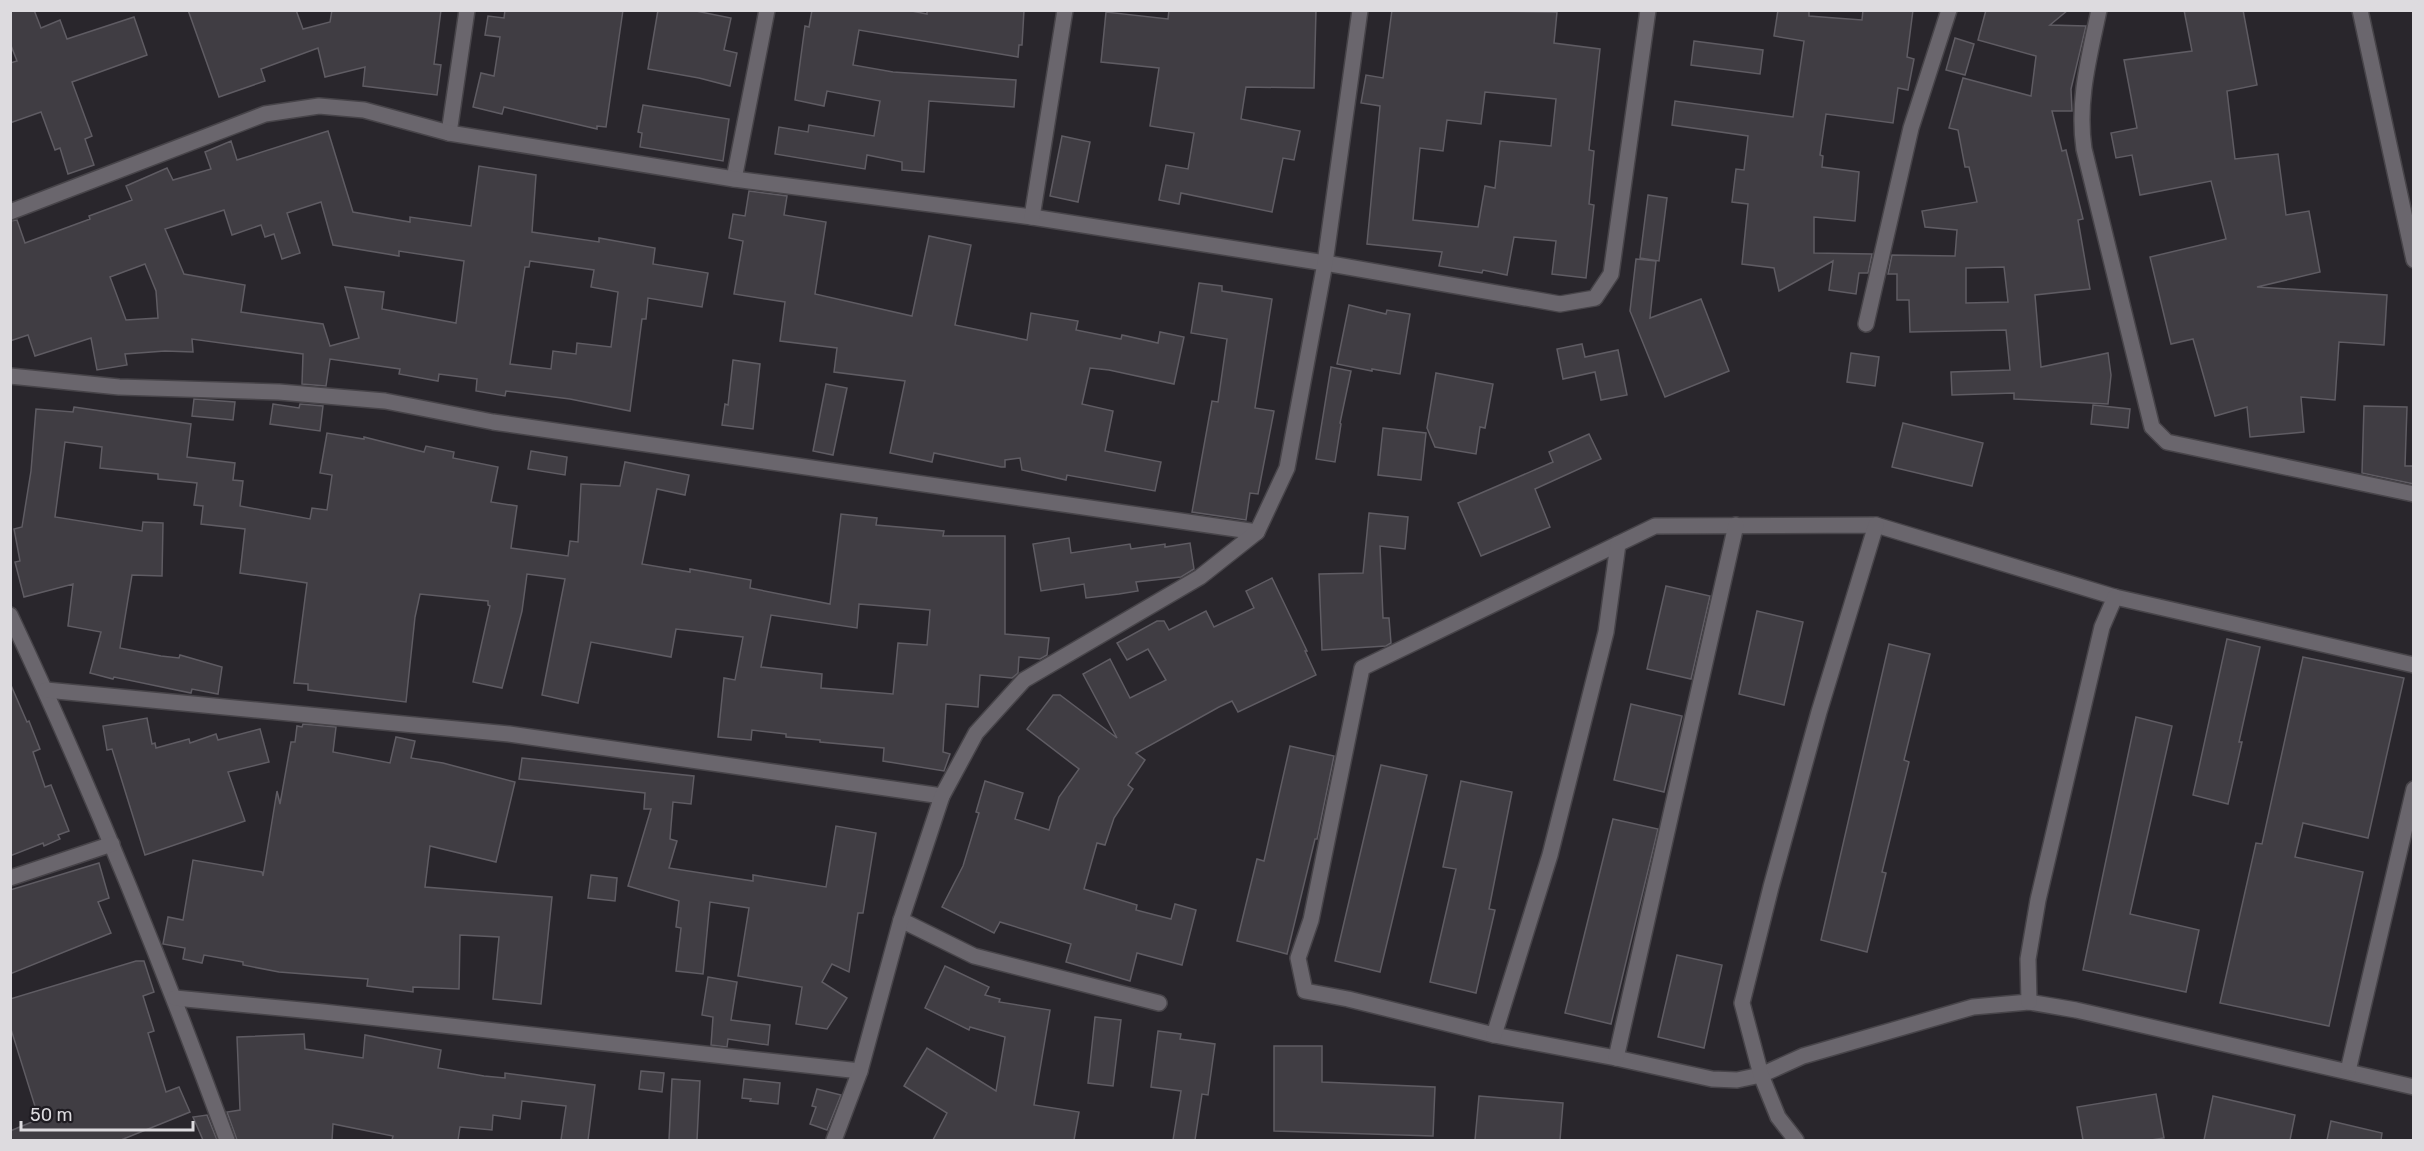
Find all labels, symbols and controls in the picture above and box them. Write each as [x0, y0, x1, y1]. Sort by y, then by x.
scale bar [21, 1094, 194, 1132]
text: 50 m [30, 1104, 73, 1126]

